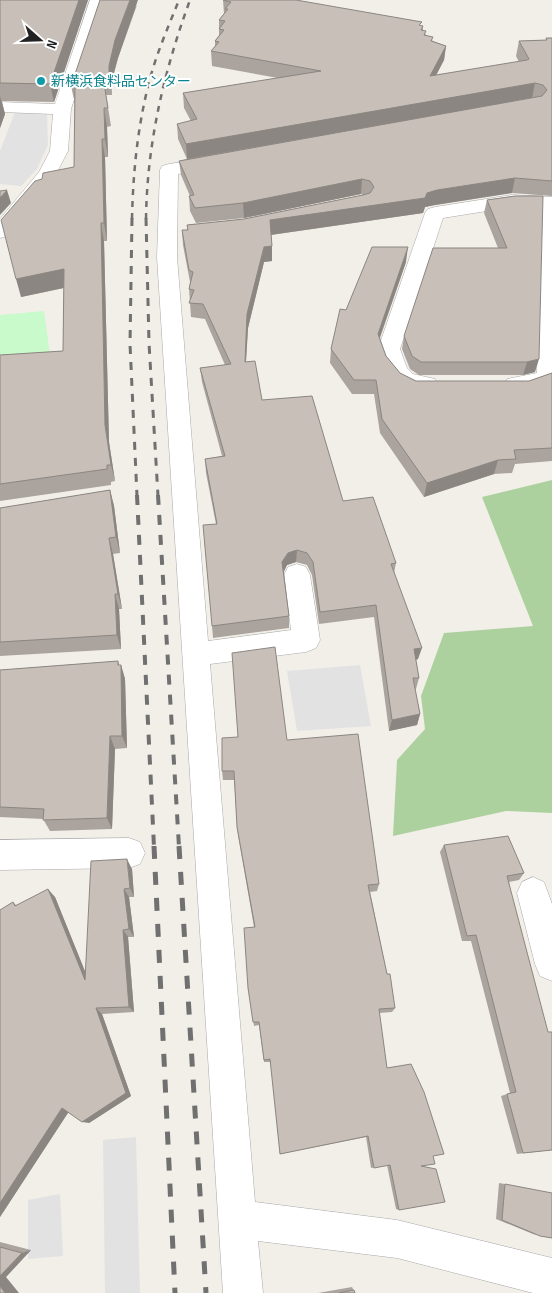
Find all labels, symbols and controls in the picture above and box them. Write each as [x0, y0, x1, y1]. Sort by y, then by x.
north arrow [15, 15, 65, 65]
text: N [42, 38, 61, 51]
place label: 新横浜食料品センター [51, 73, 191, 90]
marker: 新横浜食料品センター [35, 75, 47, 87]

